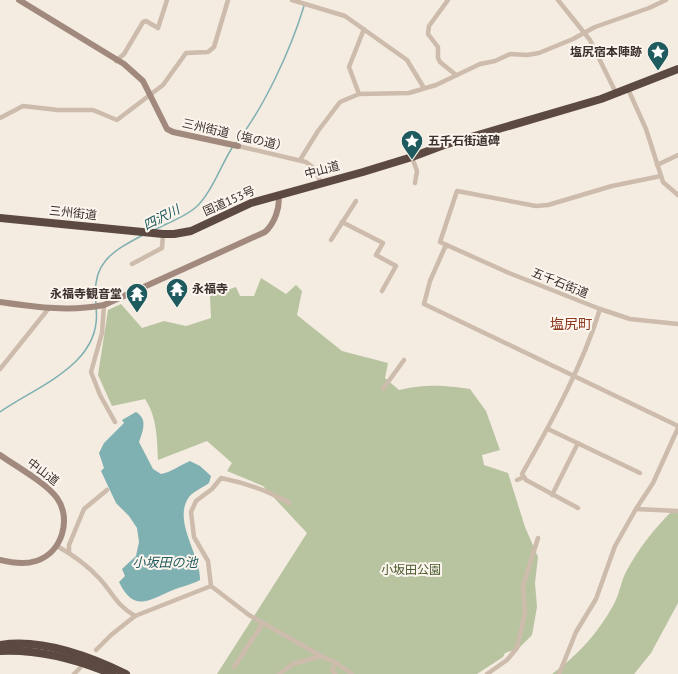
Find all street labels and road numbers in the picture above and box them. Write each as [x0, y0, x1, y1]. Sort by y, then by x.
street label: 三州街道（塩の道） [181, 115, 289, 154]
street label: 中山道 [303, 158, 341, 181]
street label: 国道153号 [200, 182, 257, 219]
street label: 三州街道 [48, 203, 98, 222]
street label: 五千石街道 [530, 264, 591, 301]
street label: 中山道 [24, 455, 62, 488]

